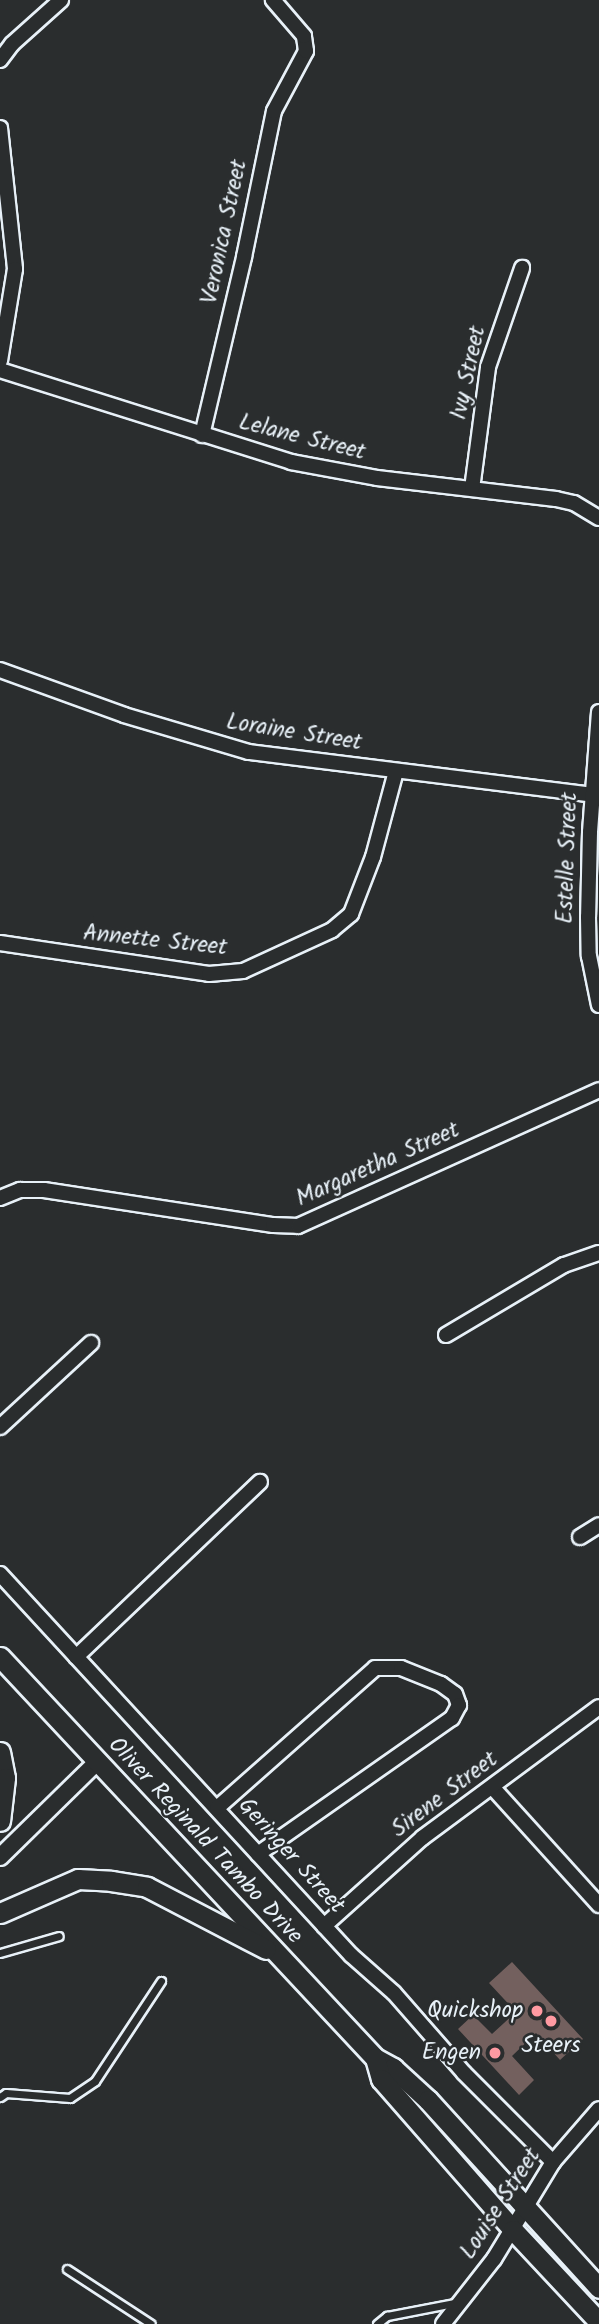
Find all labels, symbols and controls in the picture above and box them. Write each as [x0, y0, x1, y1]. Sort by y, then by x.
street label: Veronica Street [196, 157, 254, 307]
street label: Ivy Street [446, 324, 492, 422]
street label: Lelane Street [236, 409, 368, 467]
street label: Loraine Street [224, 709, 364, 757]
street label: Estelle Street [552, 792, 584, 924]
street label: Annette Street [82, 920, 228, 962]
street label: Margaretha Street [292, 1117, 464, 1213]
street label: Oliver Reginald Tambo Drive [102, 1732, 308, 1950]
street label: Sirene Street [386, 1746, 504, 1844]
street label: Geringer Street [232, 1792, 350, 1920]
place label: Quickshop [427, 1997, 523, 2025]
marker: Quickshop [529, 2003, 545, 2019]
marker: Steers [543, 2013, 559, 2029]
place label: Steers [521, 2032, 581, 2060]
place label: Engen [422, 2039, 481, 2067]
marker: Engen [487, 2045, 503, 2061]
street label: Louise Street [455, 2143, 547, 2265]

